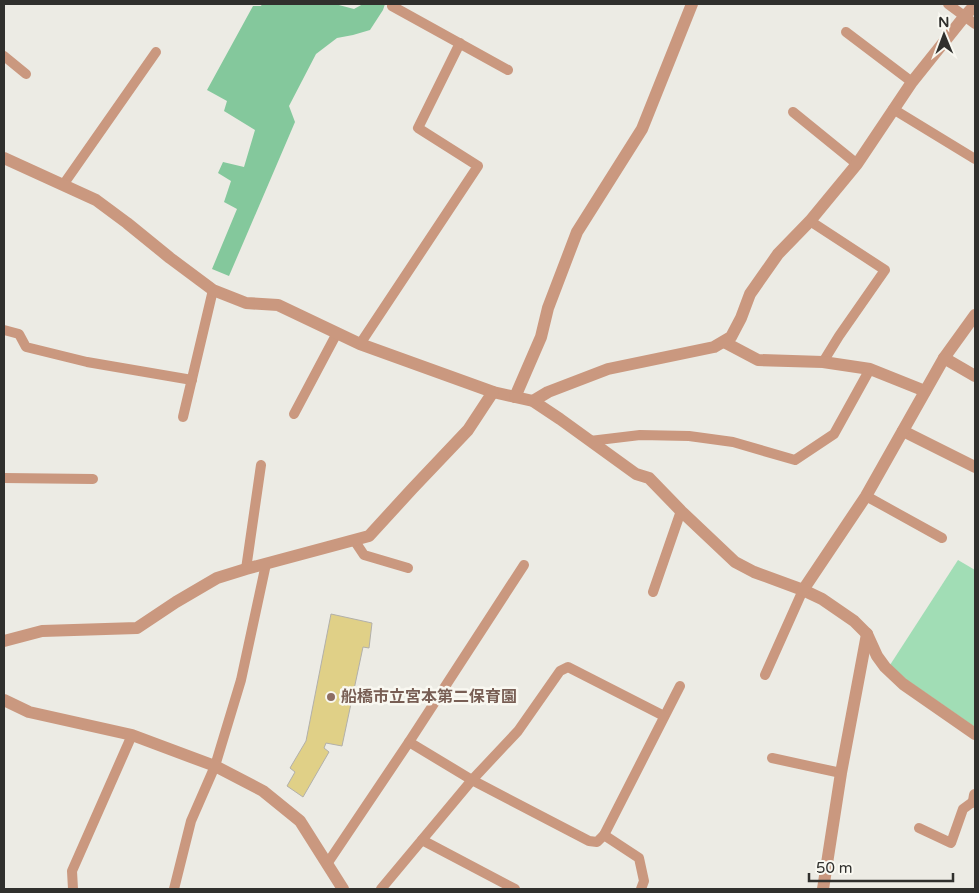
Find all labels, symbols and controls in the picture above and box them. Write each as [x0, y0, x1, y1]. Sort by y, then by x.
north arrow [919, 10, 969, 60]
text: N [938, 14, 950, 31]
place label: 船橋市立宮本第二保育園 [341, 687, 517, 707]
marker: 船橋市立宮本第二保育園 [325, 691, 337, 703]
scale bar [809, 850, 953, 882]
text: 50 m [816, 859, 853, 877]

